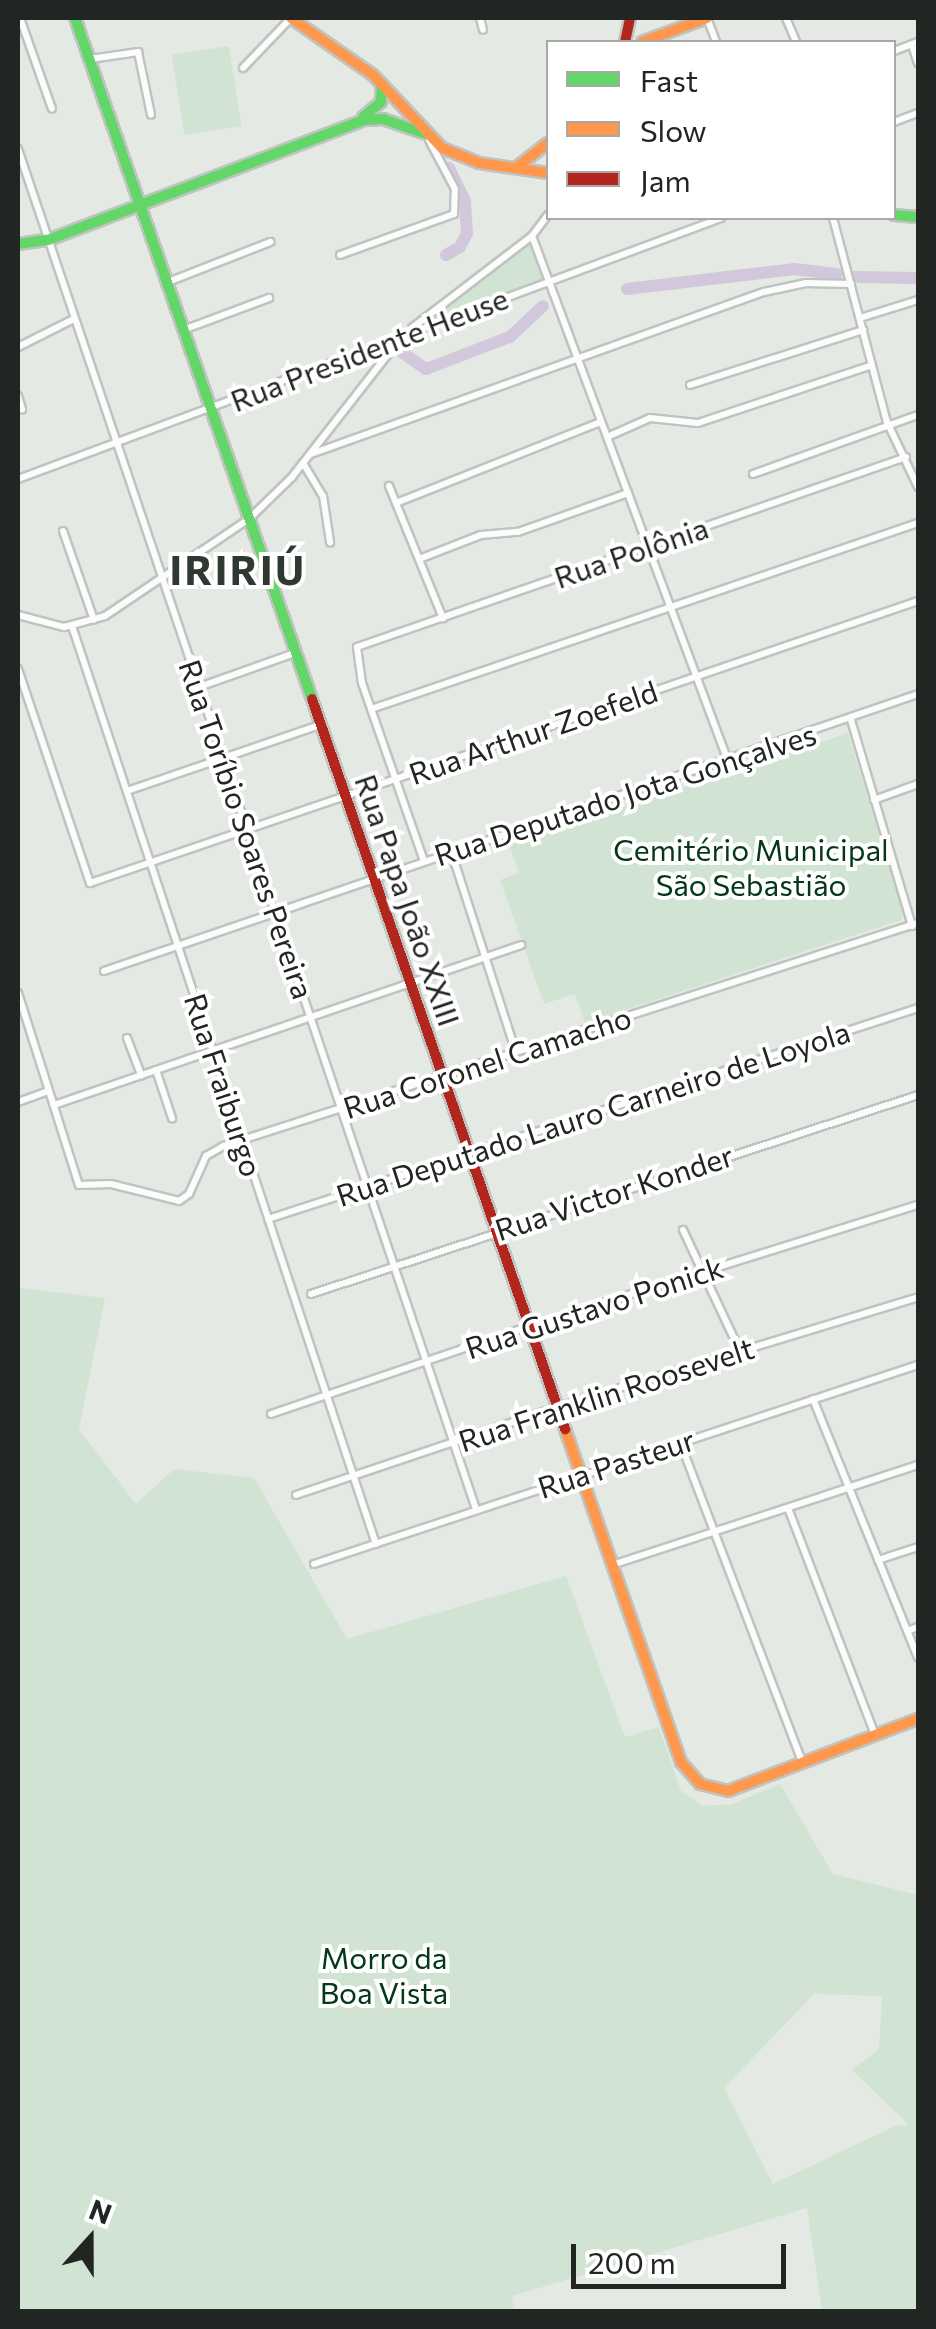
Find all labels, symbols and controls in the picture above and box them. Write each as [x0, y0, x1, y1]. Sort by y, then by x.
legend [546, 40, 896, 220]
text: Fast [640, 61, 698, 98]
text: Slow [640, 111, 707, 148]
text: Jam [640, 161, 691, 198]
street label: Rua Presidente Heuse [225, 279, 513, 419]
street label: Rua Polônia [549, 509, 713, 595]
district label: IRIRIÚ [169, 545, 307, 593]
street label: Rua Toríbio Soares Pereira [172, 655, 322, 1003]
street label: Rua Arthur Zoefeld [404, 673, 662, 791]
street label: Rua Deputado Jota Gonçalves [430, 715, 820, 873]
street label: Rua Papa João XXIII [348, 770, 468, 1030]
park label: Cemitério Municipal São Sebastião [613, 831, 889, 902]
street label: Rua Fraiburgo [177, 989, 271, 1181]
street label: Rua Coronel Camacho [339, 998, 635, 1126]
street label: Rua Deputado Lauro Carneiro de Loyola [332, 1013, 854, 1213]
street label: Rua Victor Konder [490, 1137, 738, 1247]
street label: Rua Gustavo Ponick [461, 1248, 727, 1366]
street label: Rua Franklin Roosevelt [454, 1329, 758, 1459]
street label: Rua Pasteur [533, 1421, 699, 1505]
park label: Morro da Boa Vista [320, 1939, 448, 2010]
north arrow [40, 2189, 140, 2289]
text: N [85, 2191, 117, 2231]
scale bar [576, 2224, 791, 2286]
text: 200 m [588, 2243, 676, 2280]

